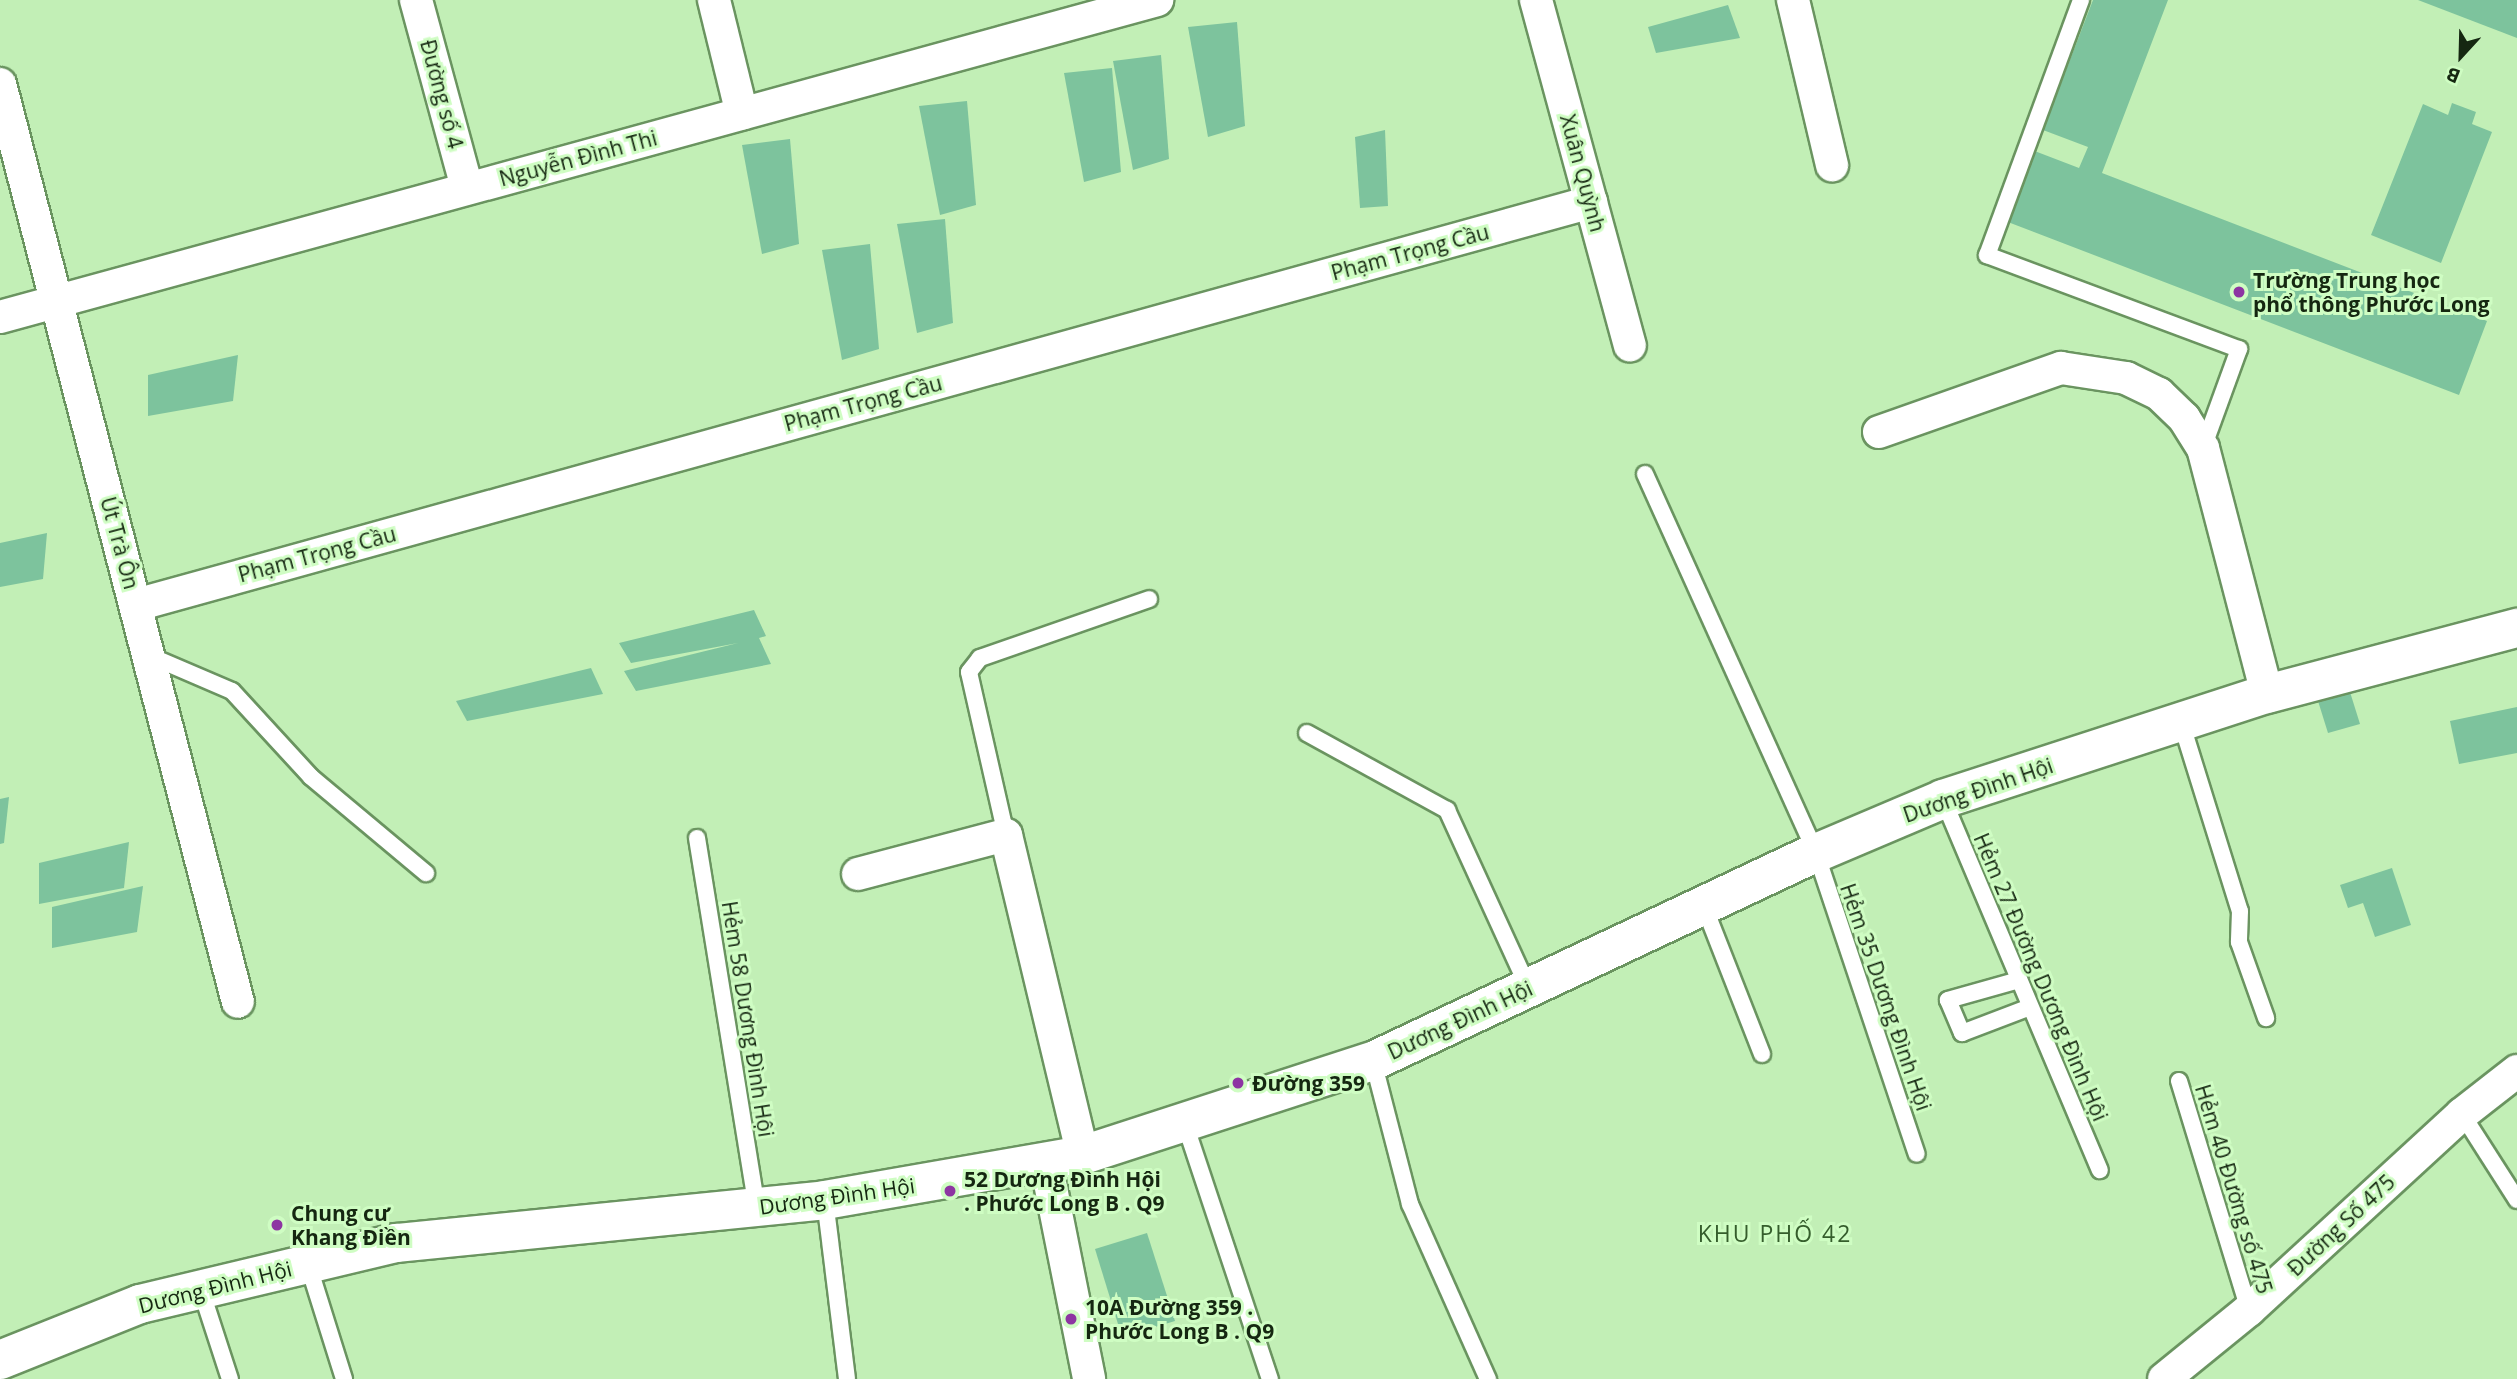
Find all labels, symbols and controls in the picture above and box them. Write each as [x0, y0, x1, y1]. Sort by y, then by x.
north arrow [2426, 21, 2496, 91]
street label: Đường số 4 [415, 37, 469, 151]
text: B [2442, 61, 2464, 90]
street label: Xuân Quỳnh [1555, 112, 1611, 234]
street label: Nguyễn Đình Thi [496, 125, 660, 191]
street label: Phạm Trọng Cầu [1328, 219, 1492, 285]
place label: Trường Trung học phổ thông Phước Long [2253, 267, 2490, 317]
marker: Trường Trung học phổ thông Phước Long [2231, 284, 2247, 300]
street label: Phạm Trọng Cầu [781, 370, 945, 436]
street label: Út Trà Ôn [96, 494, 144, 592]
street label: Phạm Trọng Cầu [235, 521, 399, 587]
street label: Dương Đình Hội [1900, 753, 2056, 827]
street label: Hẻm 27 Đường Dương Đình Hội [1969, 829, 2113, 1125]
street label: Hẻm 35 Dương Đình Hội [1835, 880, 1937, 1114]
street label: Hẻm 58 Dương Đình Hội [717, 899, 779, 1139]
street label: Dương Đình Hội [1384, 975, 1536, 1065]
place label: Đường 359 [1252, 1070, 1365, 1096]
marker: Đường 359 [1230, 1075, 1246, 1091]
street label: Hẻm 40 Đường số 475 [2190, 1081, 2278, 1297]
place label: 52 Dương Đình Hội . Phước Long B . Q9 [964, 1166, 1165, 1216]
street label: Đường Số 475 [2282, 1169, 2400, 1281]
street label: Dương Đình Hội [758, 1173, 916, 1219]
marker: 52 Dương Đình Hội . Phước Long B . Q9 [942, 1183, 958, 1199]
place label: Chung cư Khang Điền [291, 1200, 411, 1250]
marker: Chung cư Khang Điền [269, 1217, 285, 1233]
district label: KHU PHỐ 42 [1699, 1219, 1851, 1247]
street label: Dương Đình Hội [136, 1256, 294, 1318]
place label: 10A Đường 359 . Phước Long B . Q9 [1085, 1294, 1274, 1344]
marker: 10A Đường 359 . Phước Long B . Q9 [1063, 1311, 1079, 1327]

